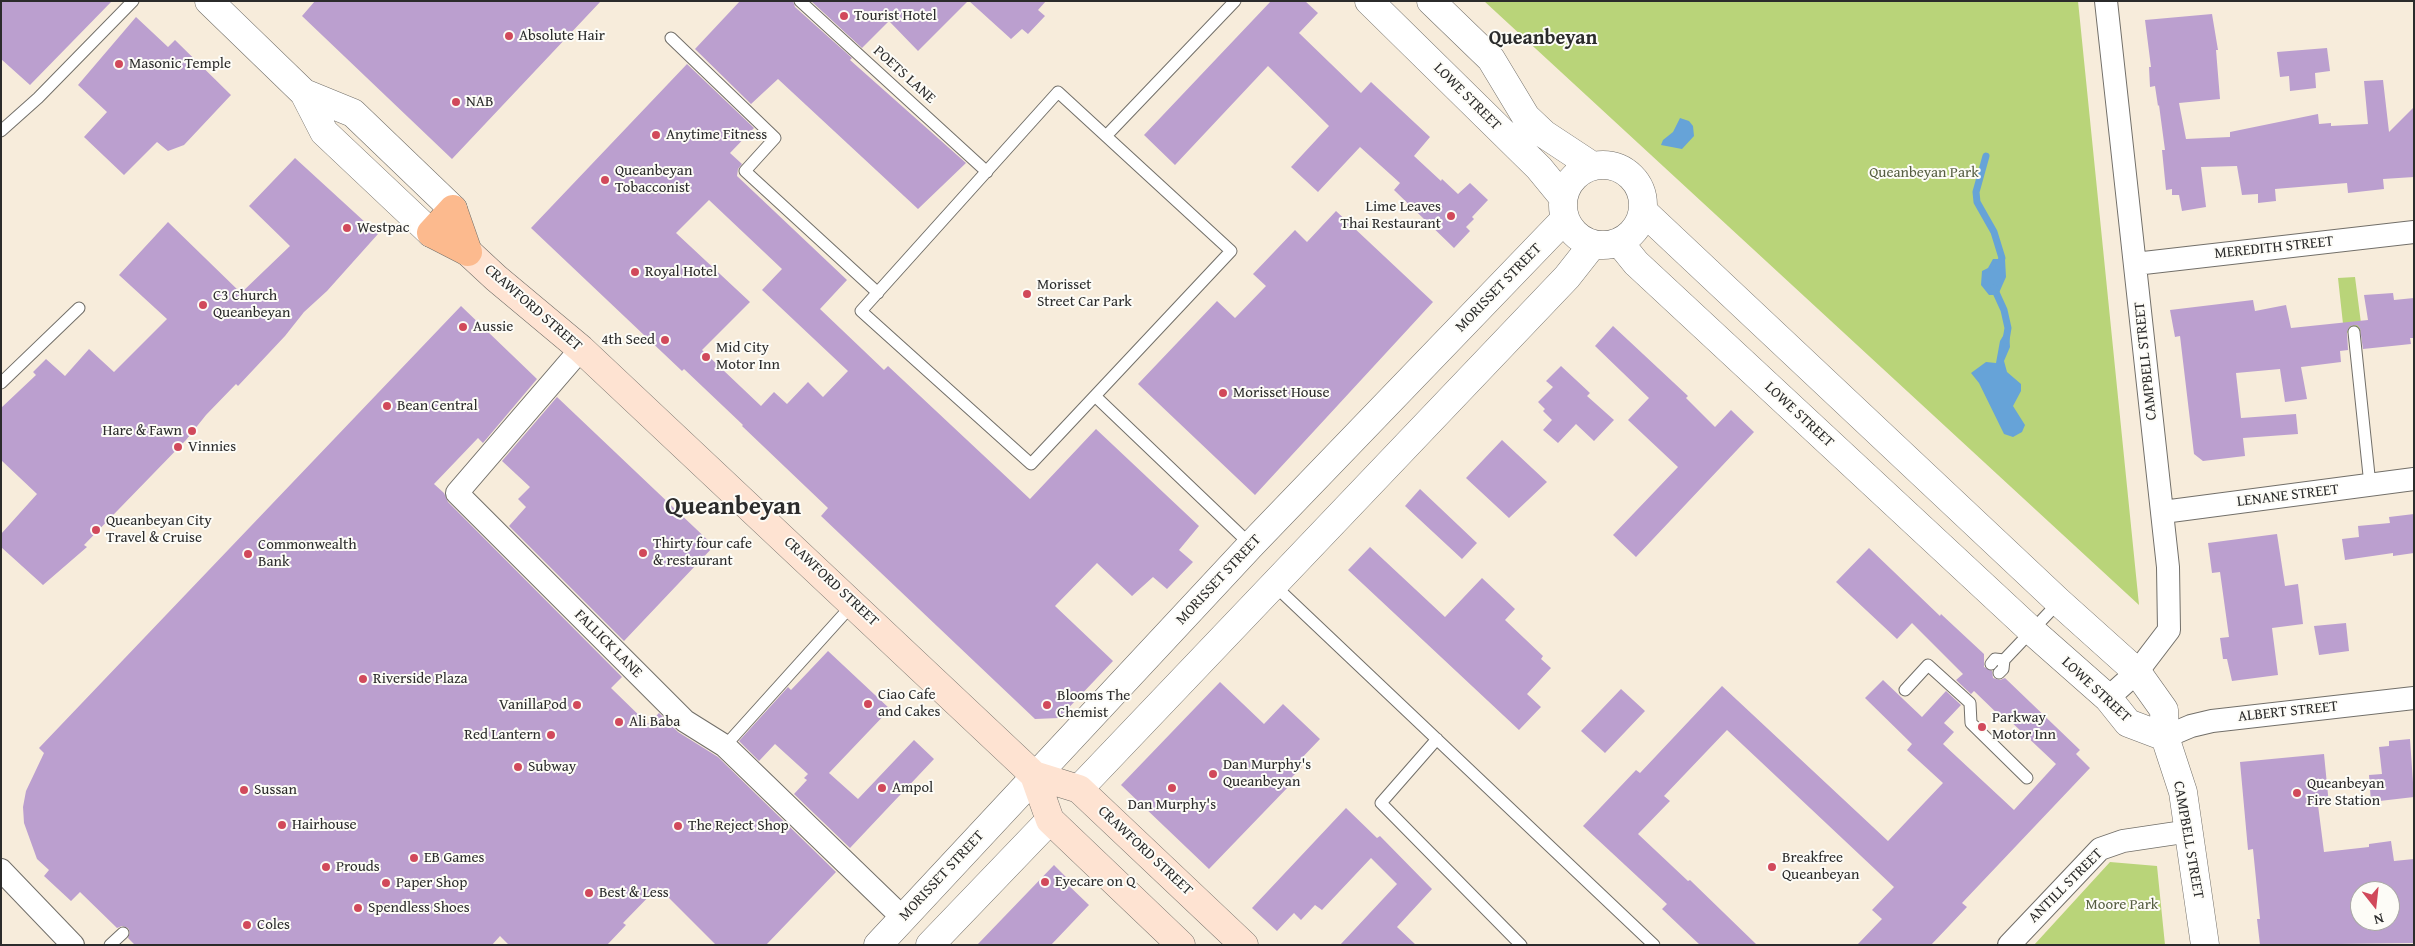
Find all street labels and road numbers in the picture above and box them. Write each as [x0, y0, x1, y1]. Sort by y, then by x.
street label: POETS LANE [869, 42, 939, 108]
street label: LOWE STREET [1430, 60, 1504, 134]
street label: MEREDITH STREET [2214, 233, 2334, 263]
street label: MORISSET STREET [1452, 240, 1546, 336]
street label: CRAWFORD STREET [481, 261, 585, 355]
street label: CAMPBELL STREET [2131, 301, 2161, 421]
street label: LOWE STREET [1761, 378, 1837, 452]
street label: LENANE STREET [2236, 481, 2340, 511]
street label: MORISSET STREET [1173, 531, 1265, 629]
street label: CRAWFORD STREET [780, 533, 882, 631]
street label: FALLICK LANE [570, 606, 646, 682]
street label: LOWE STREET [2058, 653, 2134, 727]
street label: ALBERT STREET [2237, 698, 2339, 726]
street label: CAMPBELL STREET [2169, 780, 2207, 900]
street label: CRAWFORD STREET [1094, 802, 1196, 900]
street label: MORISSET STREET [896, 827, 988, 925]
street label: ANTILL STREET [2025, 845, 2107, 927]

